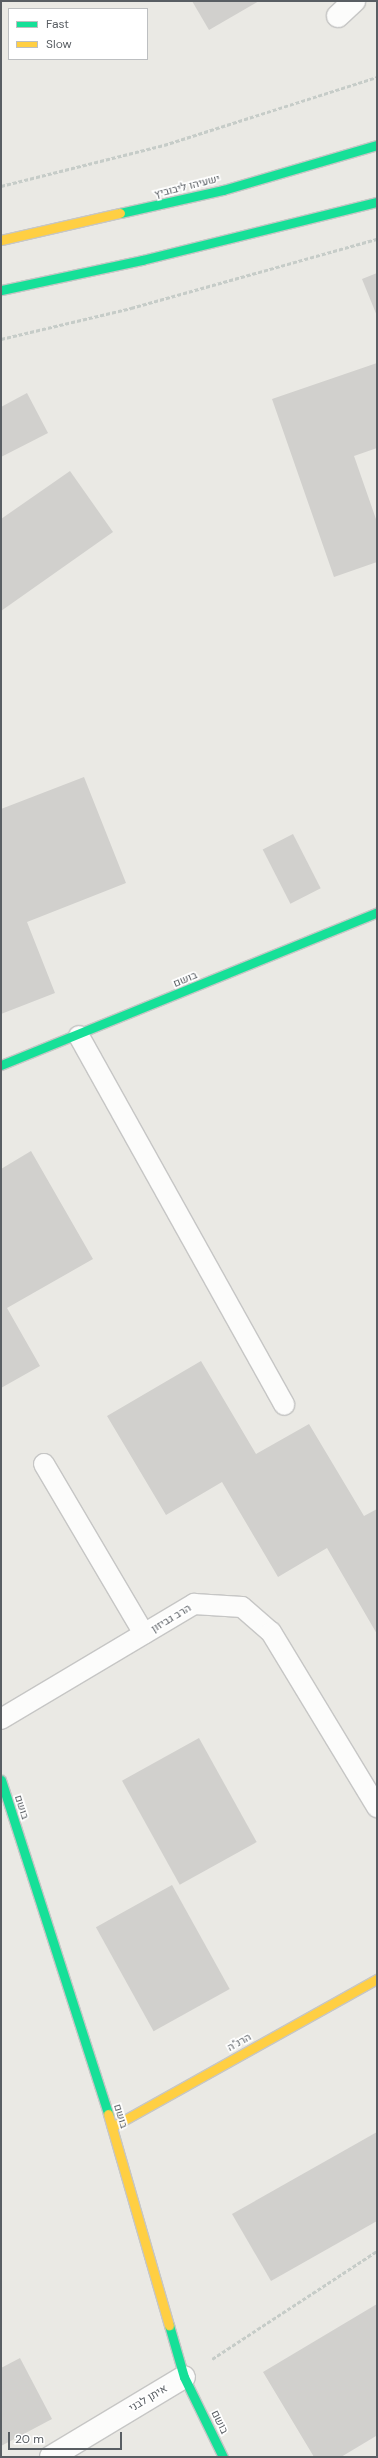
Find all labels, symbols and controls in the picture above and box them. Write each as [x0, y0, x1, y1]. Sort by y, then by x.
legend [8, 8, 148, 60]
text: Fast [46, 16, 69, 32]
text: Slow [46, 36, 72, 52]
street label: ישעיהו ליבוביץ [153, 171, 221, 201]
street label: בושם [171, 968, 199, 990]
street label: הרב גביזון [149, 1601, 193, 1635]
street label: בושם [12, 1793, 32, 1821]
street label: הרנ"ה [225, 2030, 253, 2054]
street label: בושם [111, 2102, 131, 2130]
street label: איתן לבני [127, 2382, 169, 2414]
street label: בושם [209, 2408, 231, 2436]
scale bar [10, 2424, 124, 2450]
text: 20 m [15, 2431, 44, 2447]

